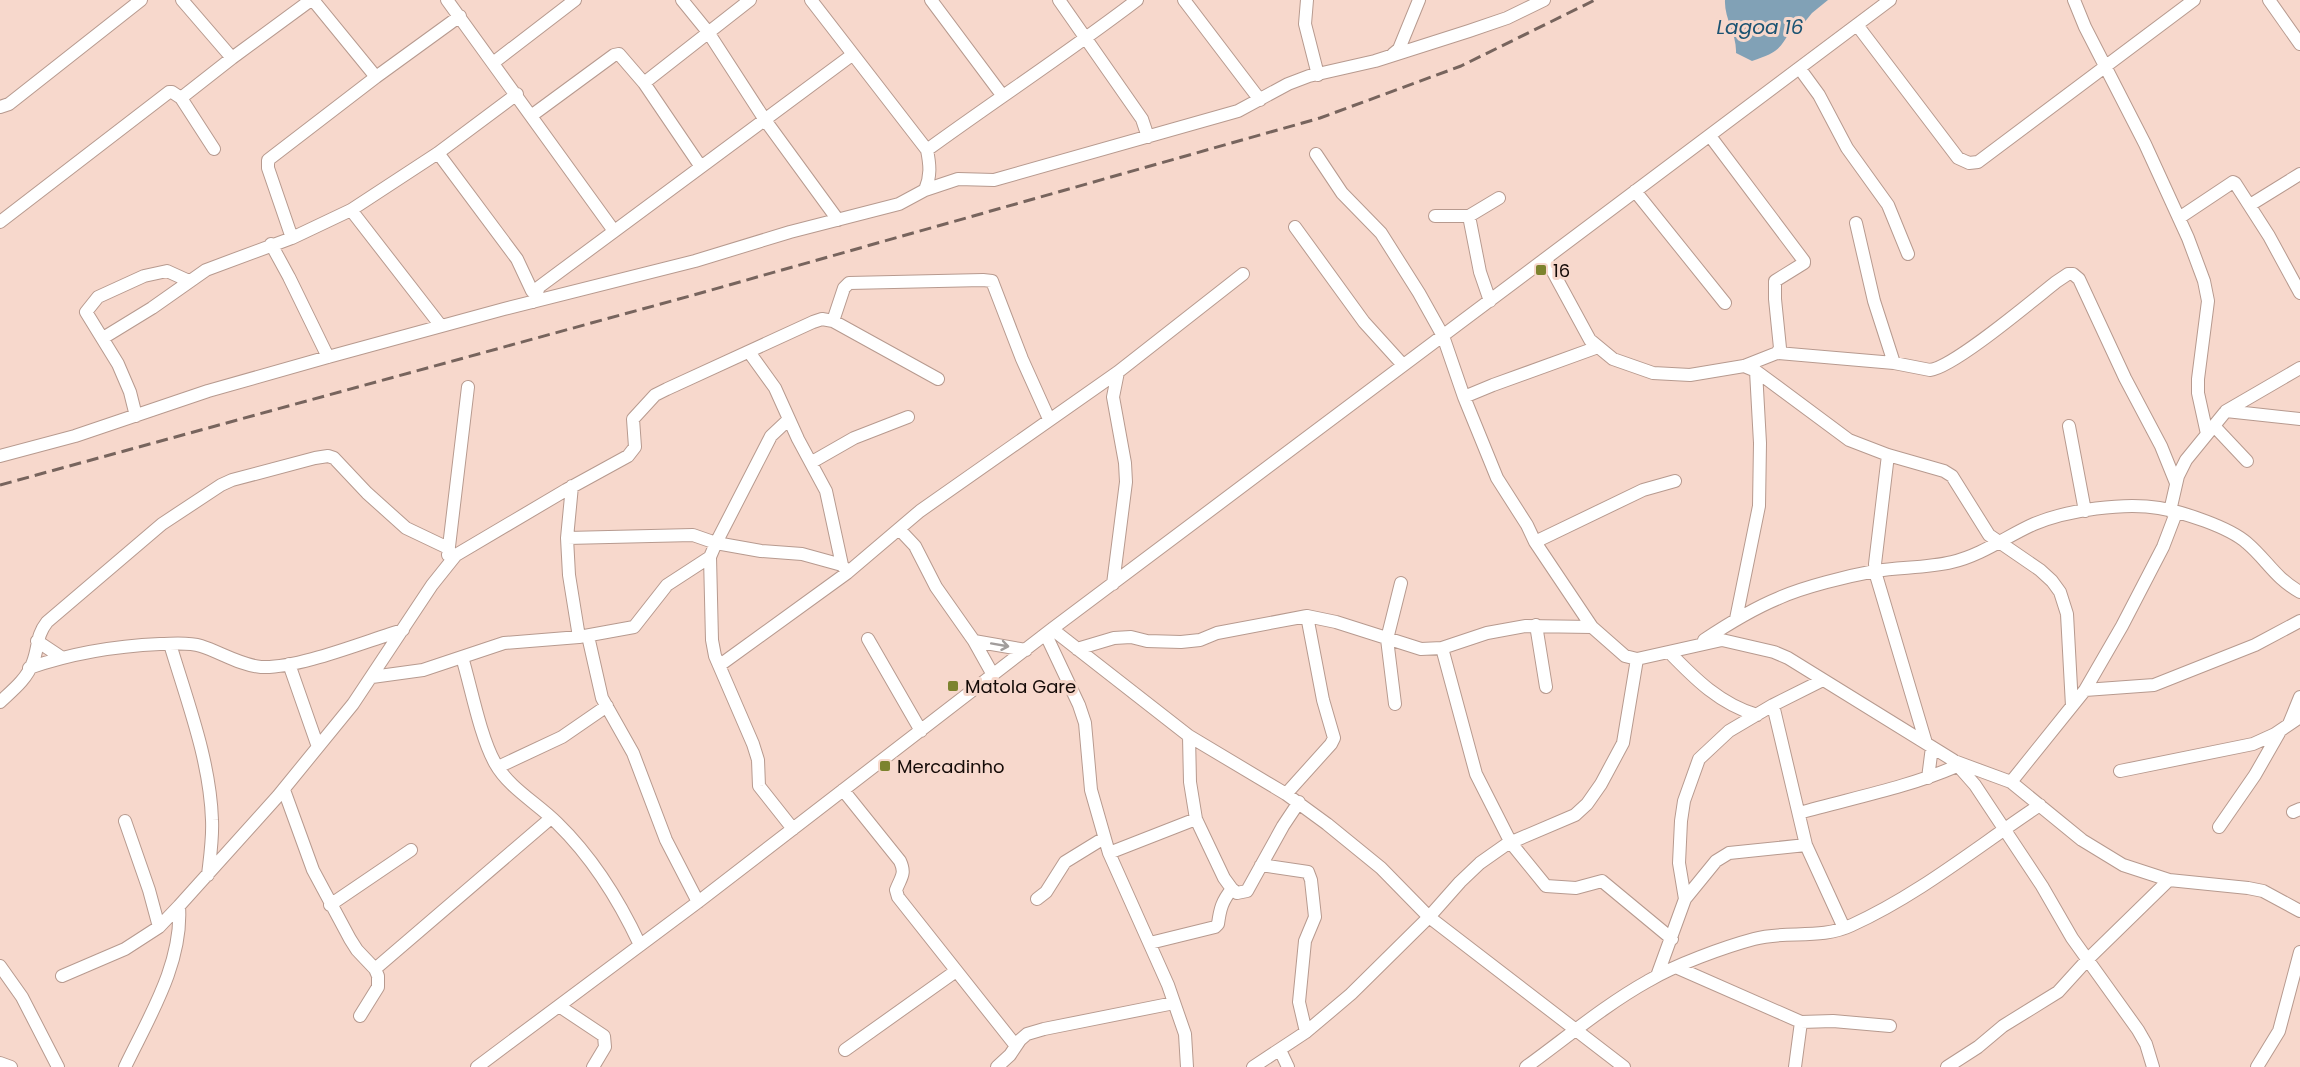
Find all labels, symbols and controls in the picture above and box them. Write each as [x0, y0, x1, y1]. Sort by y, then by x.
water label: Lagoa 16 [1716, 13, 1804, 41]
place label: 16 [1553, 258, 1570, 283]
marker: 16 [1534, 263, 1548, 277]
one-way arrow [990, 640, 1010, 651]
place label: Matola Gare [965, 674, 1076, 699]
marker: Matola Gare [946, 679, 960, 693]
place label: Mercadinho [897, 754, 1005, 779]
marker: Mercadinho [878, 759, 892, 773]

